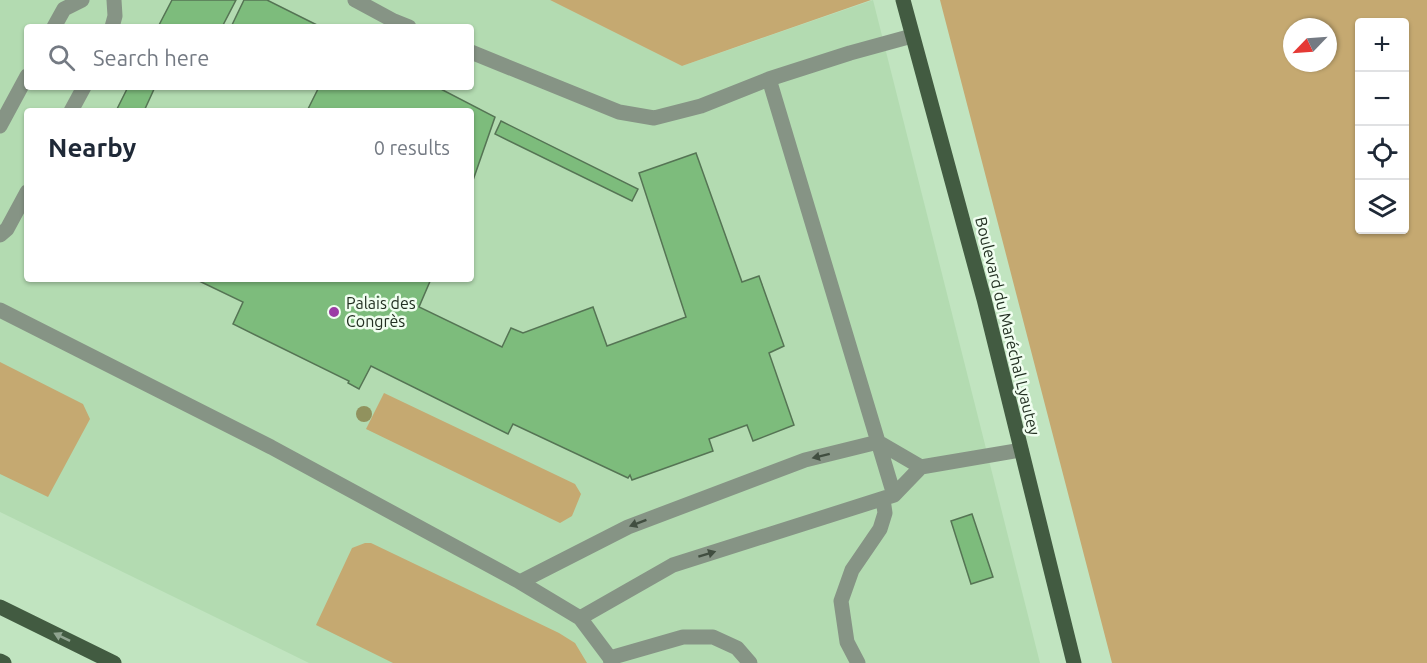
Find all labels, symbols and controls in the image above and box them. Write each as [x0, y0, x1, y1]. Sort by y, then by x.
north arrow [1283, 18, 1337, 72]
map controls [1355, 18, 1409, 234]
button: + [1355, 18, 1409, 72]
search box [24, 24, 474, 90]
icon: search [45, 41, 78, 74]
text: Search here [93, 45, 209, 70]
button: − [1355, 72, 1409, 126]
button: locate [1355, 126, 1409, 180]
text: Nearby [48, 133, 136, 162]
text: 0 results [374, 136, 450, 159]
button: layers [1355, 180, 1409, 234]
street label: Boulevard du Maréchal Lyautey [972, 215, 1044, 437]
place label: Palais des Congrès [346, 294, 416, 330]
marker: Palais des Congrès [327, 305, 341, 319]
one-way arrow [812, 452, 830, 461]
one-way arrow [629, 519, 647, 528]
one-way arrow [698, 549, 716, 559]
one-way arrow [53, 633, 70, 642]

